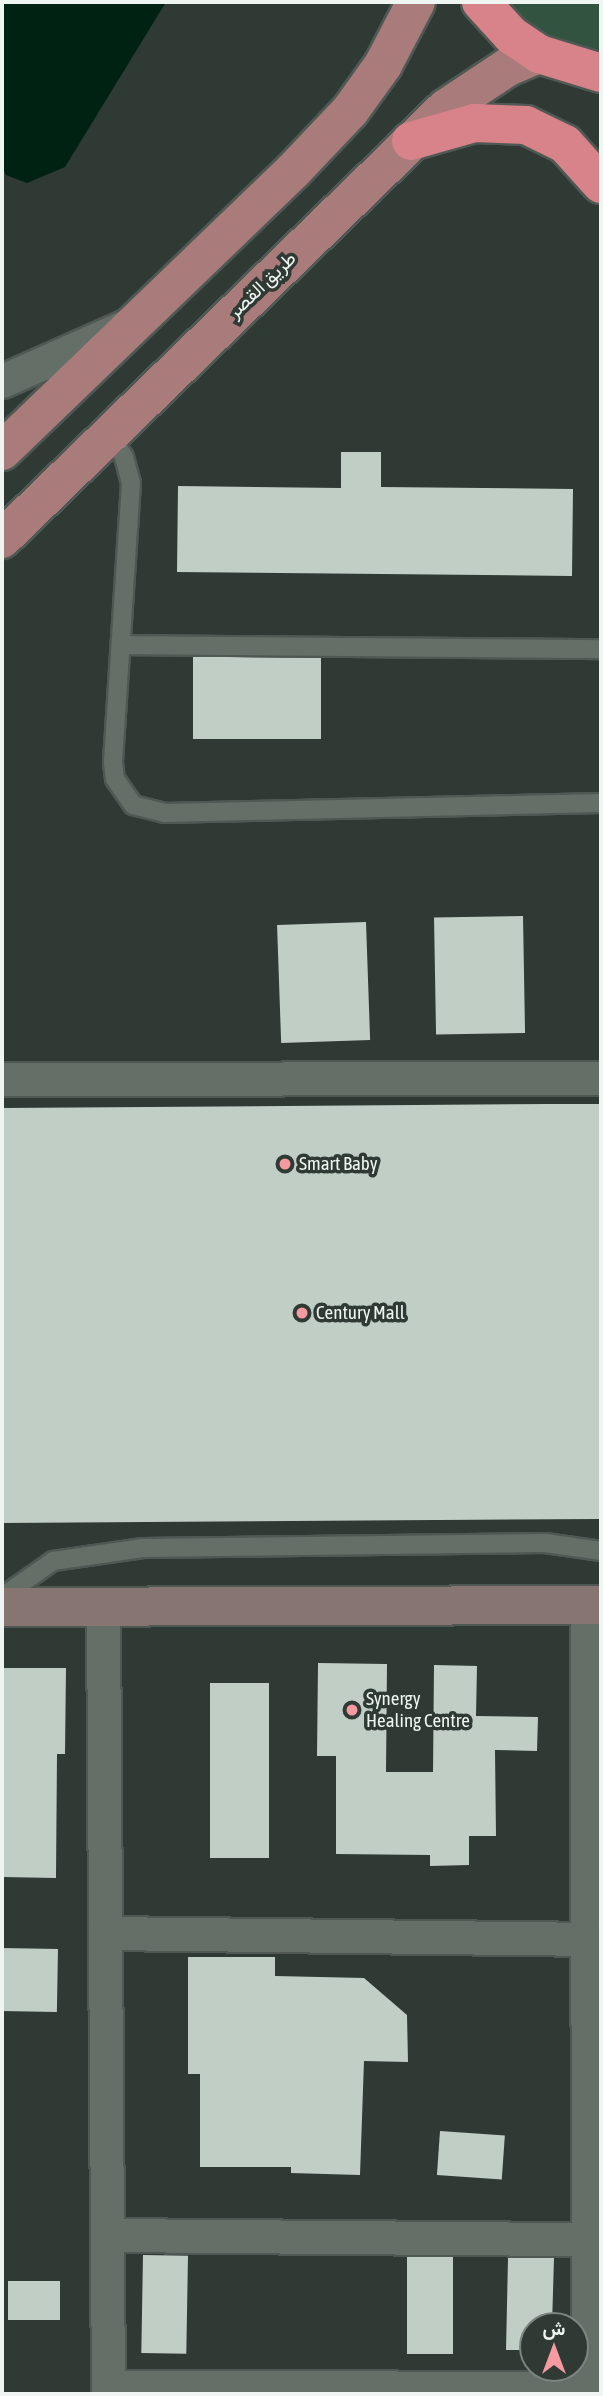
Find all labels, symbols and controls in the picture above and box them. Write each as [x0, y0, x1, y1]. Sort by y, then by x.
street label: طريق القصر [223, 247, 301, 323]
place label: Smart Baby [299, 1153, 377, 1175]
marker: Smart Baby [277, 1156, 293, 1172]
place label: Century Mall [316, 1302, 405, 1324]
marker: Century Mall [294, 1305, 310, 1321]
place label: Synergy Healing Centre [366, 1688, 470, 1732]
marker: Synergy Healing Centre [344, 1702, 360, 1718]
north arrow [519, 2312, 589, 2382]
text: ش [543, 2317, 565, 2339]

